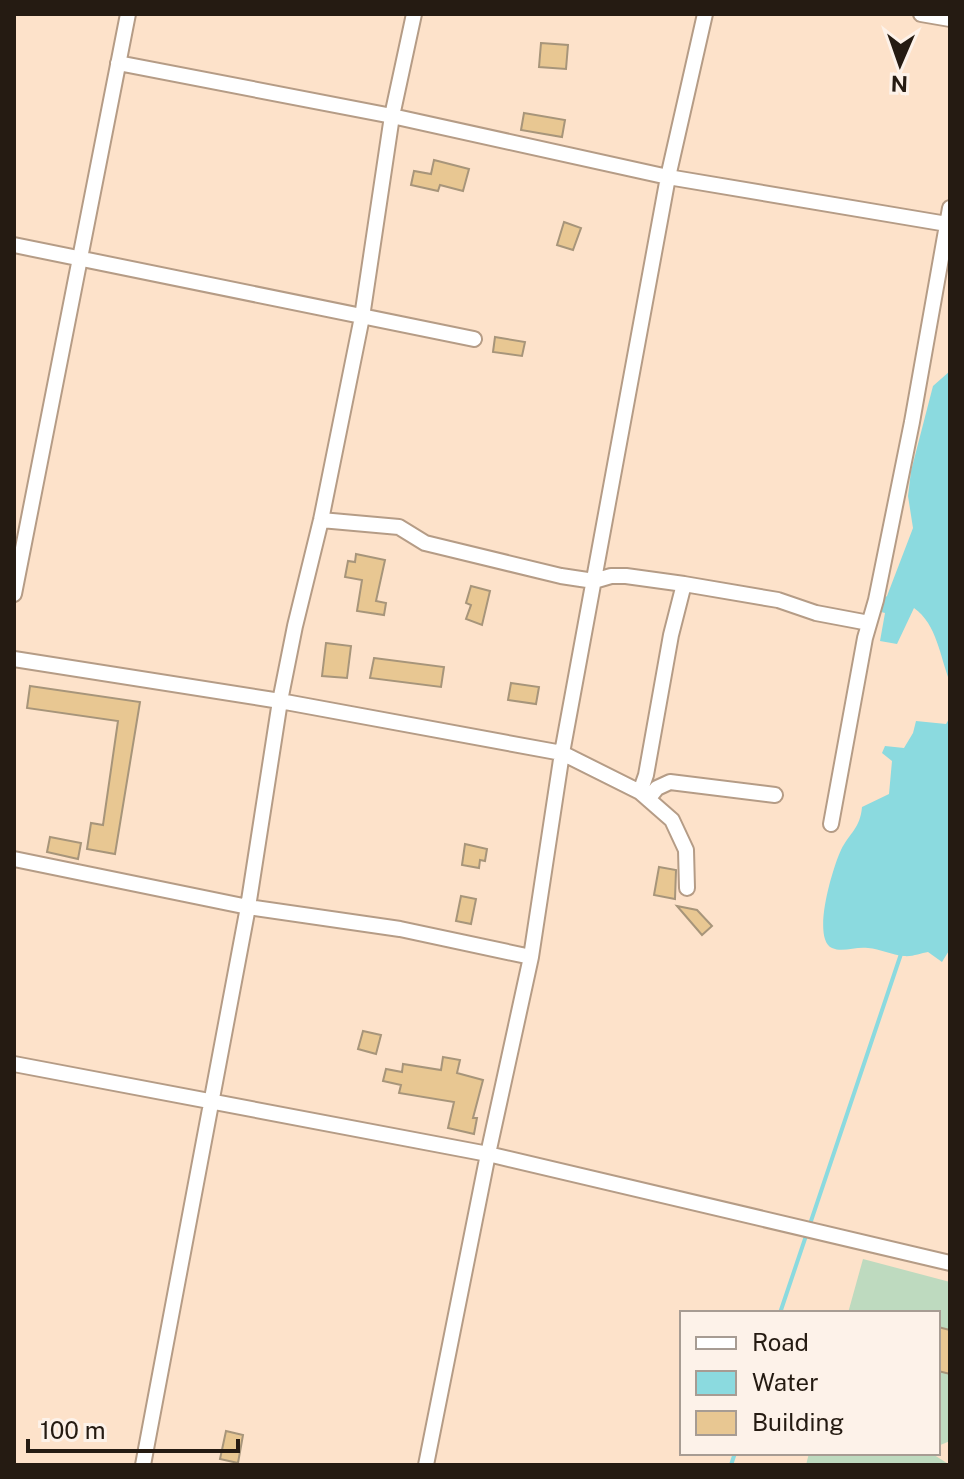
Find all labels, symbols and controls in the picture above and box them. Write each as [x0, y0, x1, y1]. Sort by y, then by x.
north arrow [860, 24, 940, 104]
text: N [890, 71, 908, 97]
legend [680, 1311, 940, 1455]
text: Road [752, 1328, 809, 1356]
text: Water [752, 1368, 819, 1396]
scale bar [28, 1403, 238, 1453]
text: Building [752, 1408, 844, 1436]
text: 100 m [40, 1416, 106, 1444]

